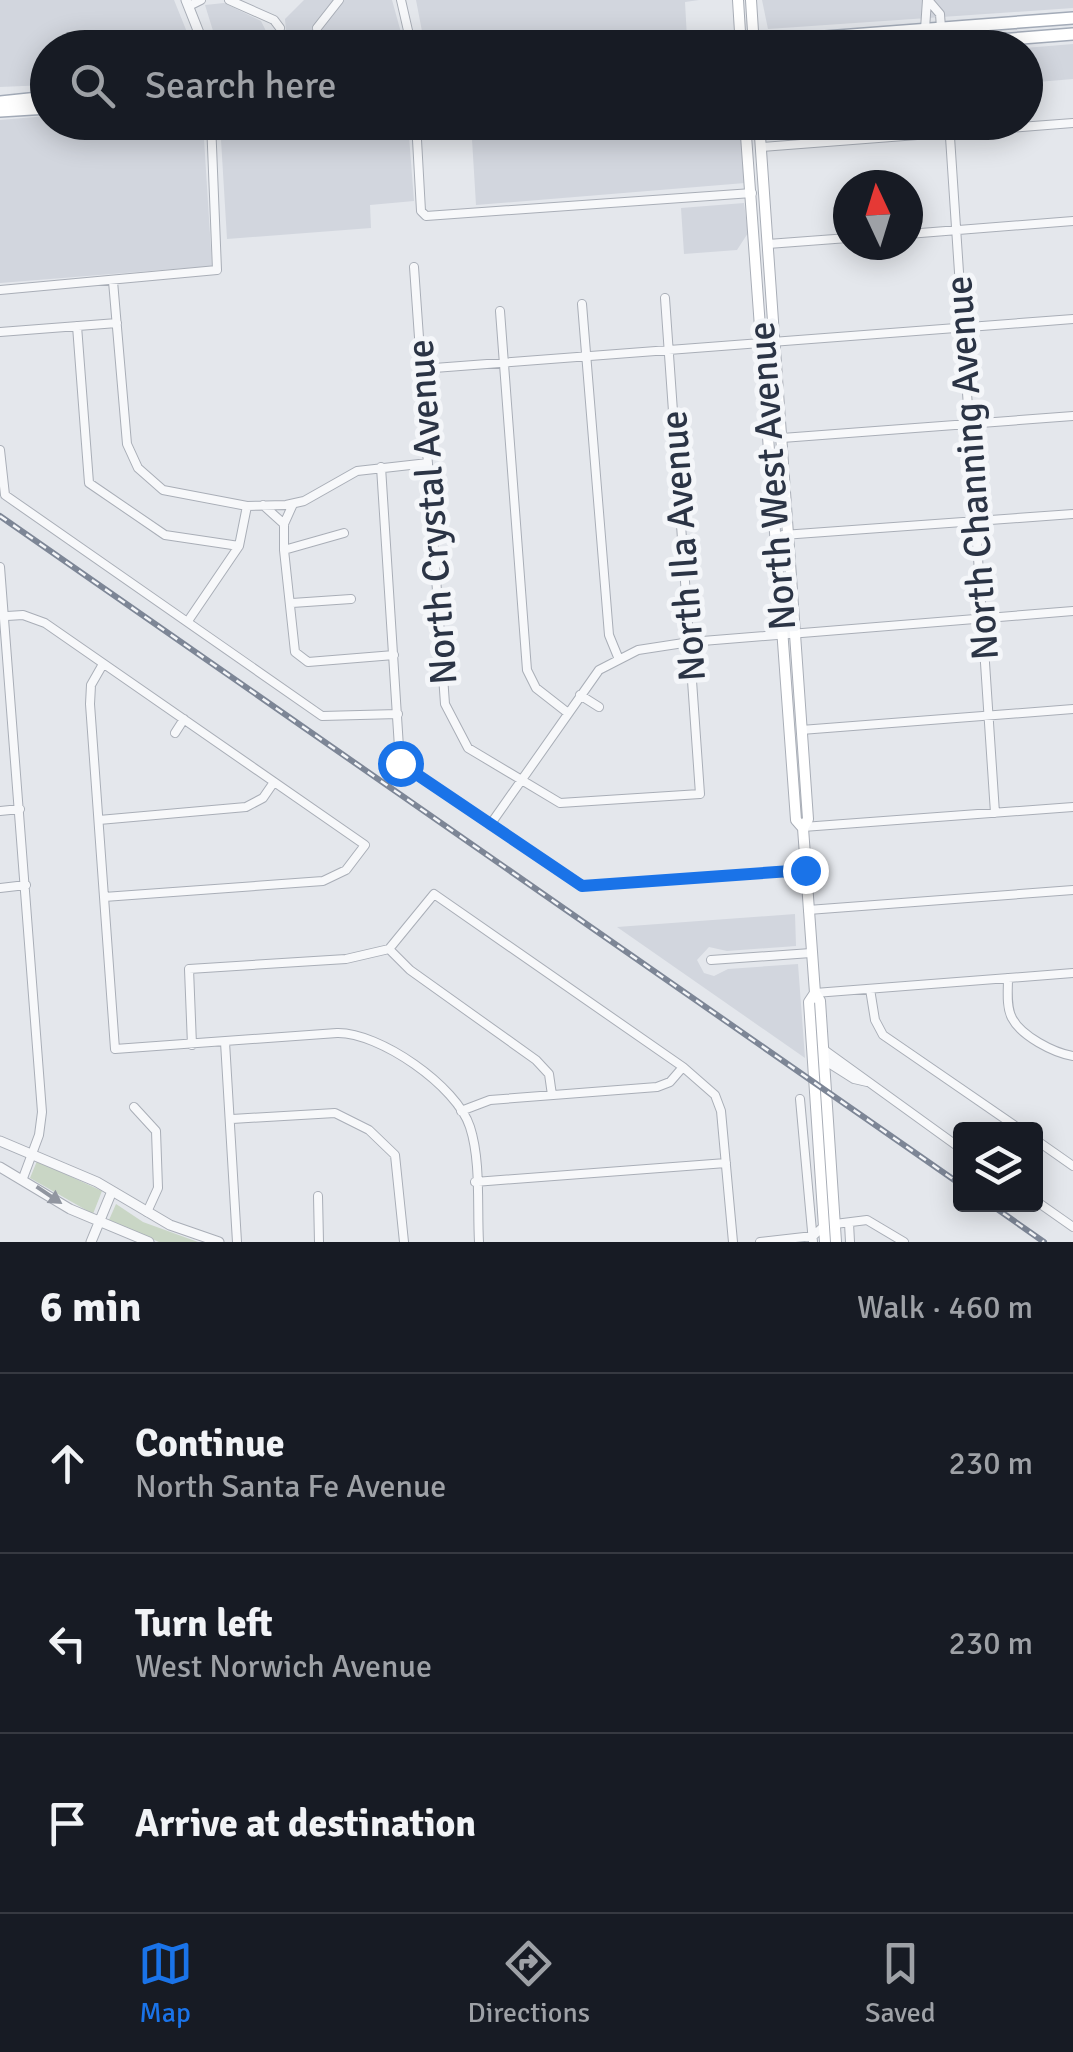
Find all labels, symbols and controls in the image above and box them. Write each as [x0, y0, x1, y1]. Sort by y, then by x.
search box [30, 30, 1043, 140]
icon: search [65, 58, 120, 113]
text: Search here [145, 62, 337, 109]
north arrow [833, 170, 923, 260]
street label: North Channing Avenue [935, 274, 1009, 662]
street label: North West Avenue [738, 320, 806, 632]
street label: North Crystal Avenue [396, 338, 468, 686]
street label: North Ila Avenue [650, 409, 716, 683]
route start [378, 741, 424, 787]
route end [783, 848, 829, 894]
map controls [953, 1122, 1043, 1212]
button: layers [953, 1122, 1043, 1212]
one-way arrow [35, 1186, 62, 1204]
text: 6 min [40, 1282, 141, 1333]
text: Walk · 460 m [857, 1288, 1033, 1327]
text: Continue [135, 1420, 285, 1467]
icon: ahead [40, 1436, 95, 1491]
text: 230 m [949, 1444, 1033, 1483]
text: North Santa Fe Avenue [135, 1467, 446, 1506]
text: Turn left [135, 1600, 273, 1647]
icon: left [40, 1616, 95, 1671]
text: 230 m [949, 1624, 1033, 1663]
text: West Norwich Avenue [135, 1647, 432, 1686]
icon: arrive [40, 1796, 95, 1851]
text: Arrive at destination [135, 1800, 476, 1847]
tab: Map [138, 1936, 193, 2030]
tab: Directions [468, 1936, 590, 2030]
tab: Saved [865, 1936, 935, 2030]

